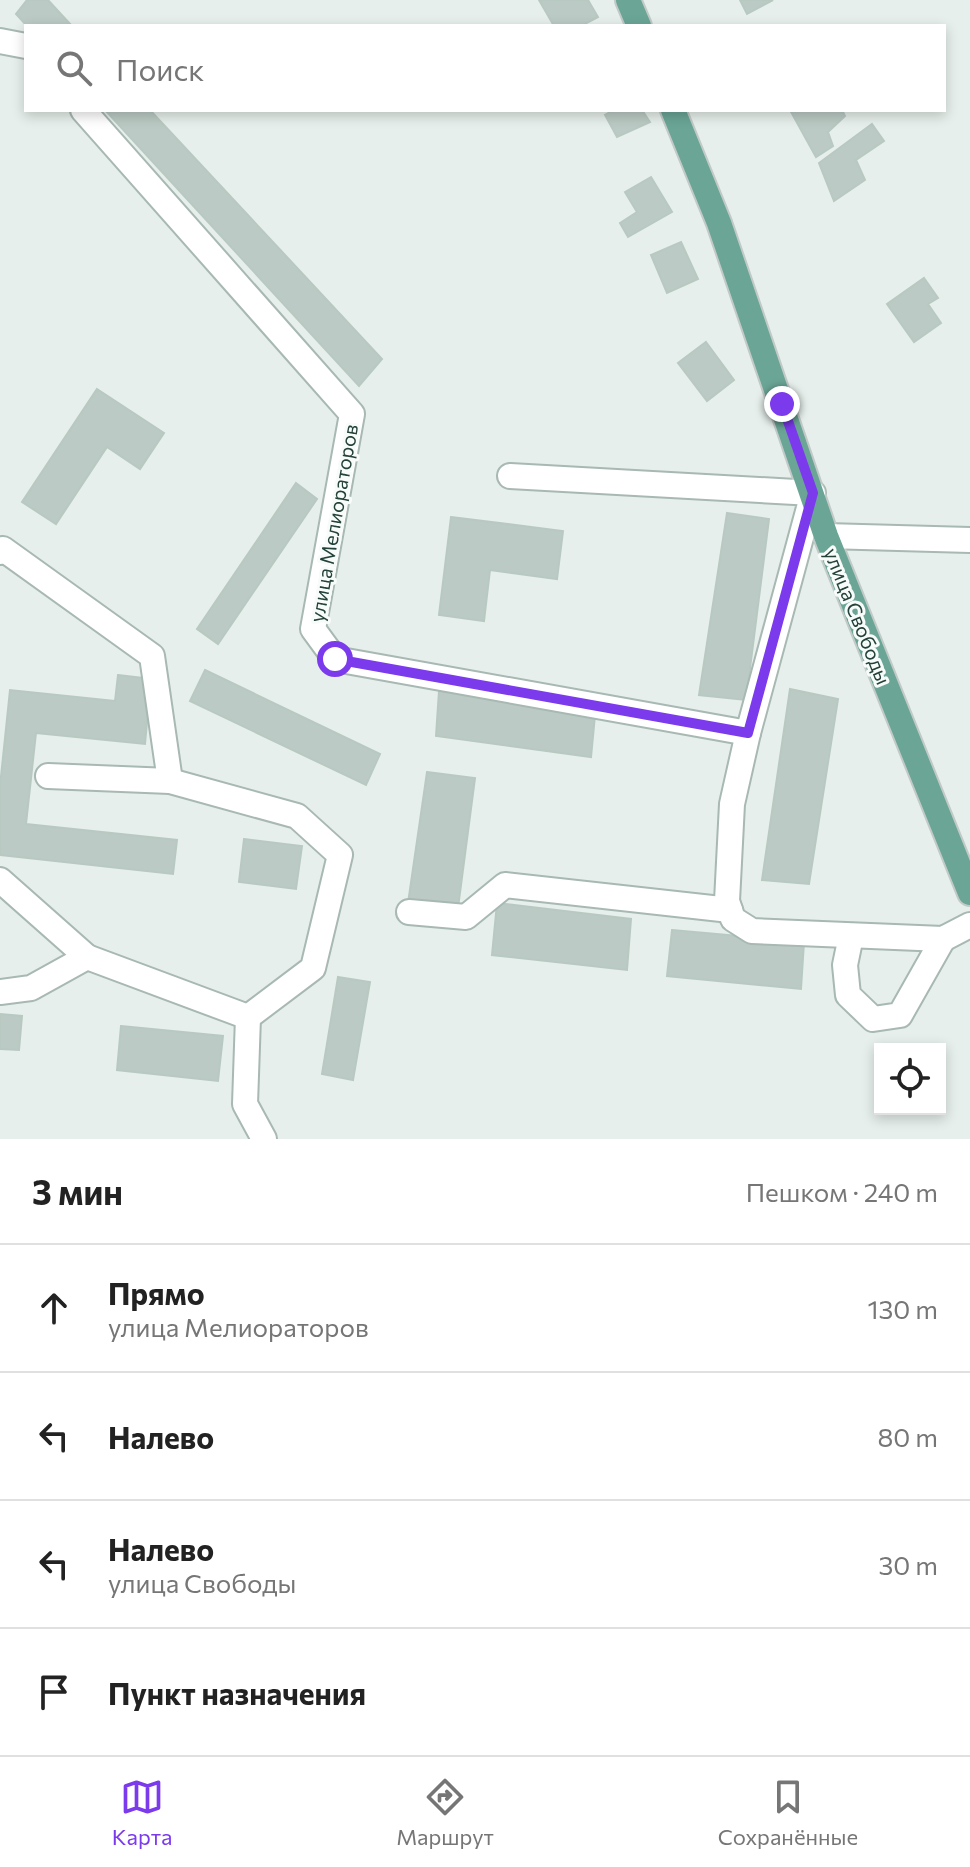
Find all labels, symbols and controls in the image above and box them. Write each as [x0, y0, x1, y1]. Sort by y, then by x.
search box [24, 24, 946, 112]
icon: search [52, 46, 96, 90]
text: Поиск [116, 50, 204, 87]
route end [764, 386, 800, 422]
street label: улица Мелиораторов [304, 422, 362, 624]
street label: улица Свободы [820, 544, 896, 688]
route start [317, 641, 353, 677]
map controls [874, 1043, 946, 1115]
button: locate [874, 1043, 946, 1115]
text: 3 мин [32, 1170, 123, 1212]
text: Пешком · 240 m [746, 1176, 938, 1207]
text: Прямо [108, 1274, 205, 1311]
icon: ahead [32, 1286, 76, 1330]
text: 130 m [867, 1293, 938, 1324]
text: улица Мелиораторов [108, 1311, 369, 1342]
icon: left [32, 1414, 76, 1458]
text: Налево [108, 1418, 214, 1455]
text: 80 m [878, 1421, 938, 1452]
text: Налево [108, 1530, 214, 1567]
icon: left [32, 1542, 76, 1586]
text: 30 m [879, 1549, 938, 1580]
text: улица Свободы [108, 1567, 296, 1598]
icon: arrive [32, 1670, 76, 1714]
text: Пункт назначения [108, 1674, 366, 1711]
tab: Карта [112, 1775, 173, 1850]
tab: Маршрут [396, 1775, 494, 1850]
tab: Сохранённые [718, 1775, 858, 1850]

